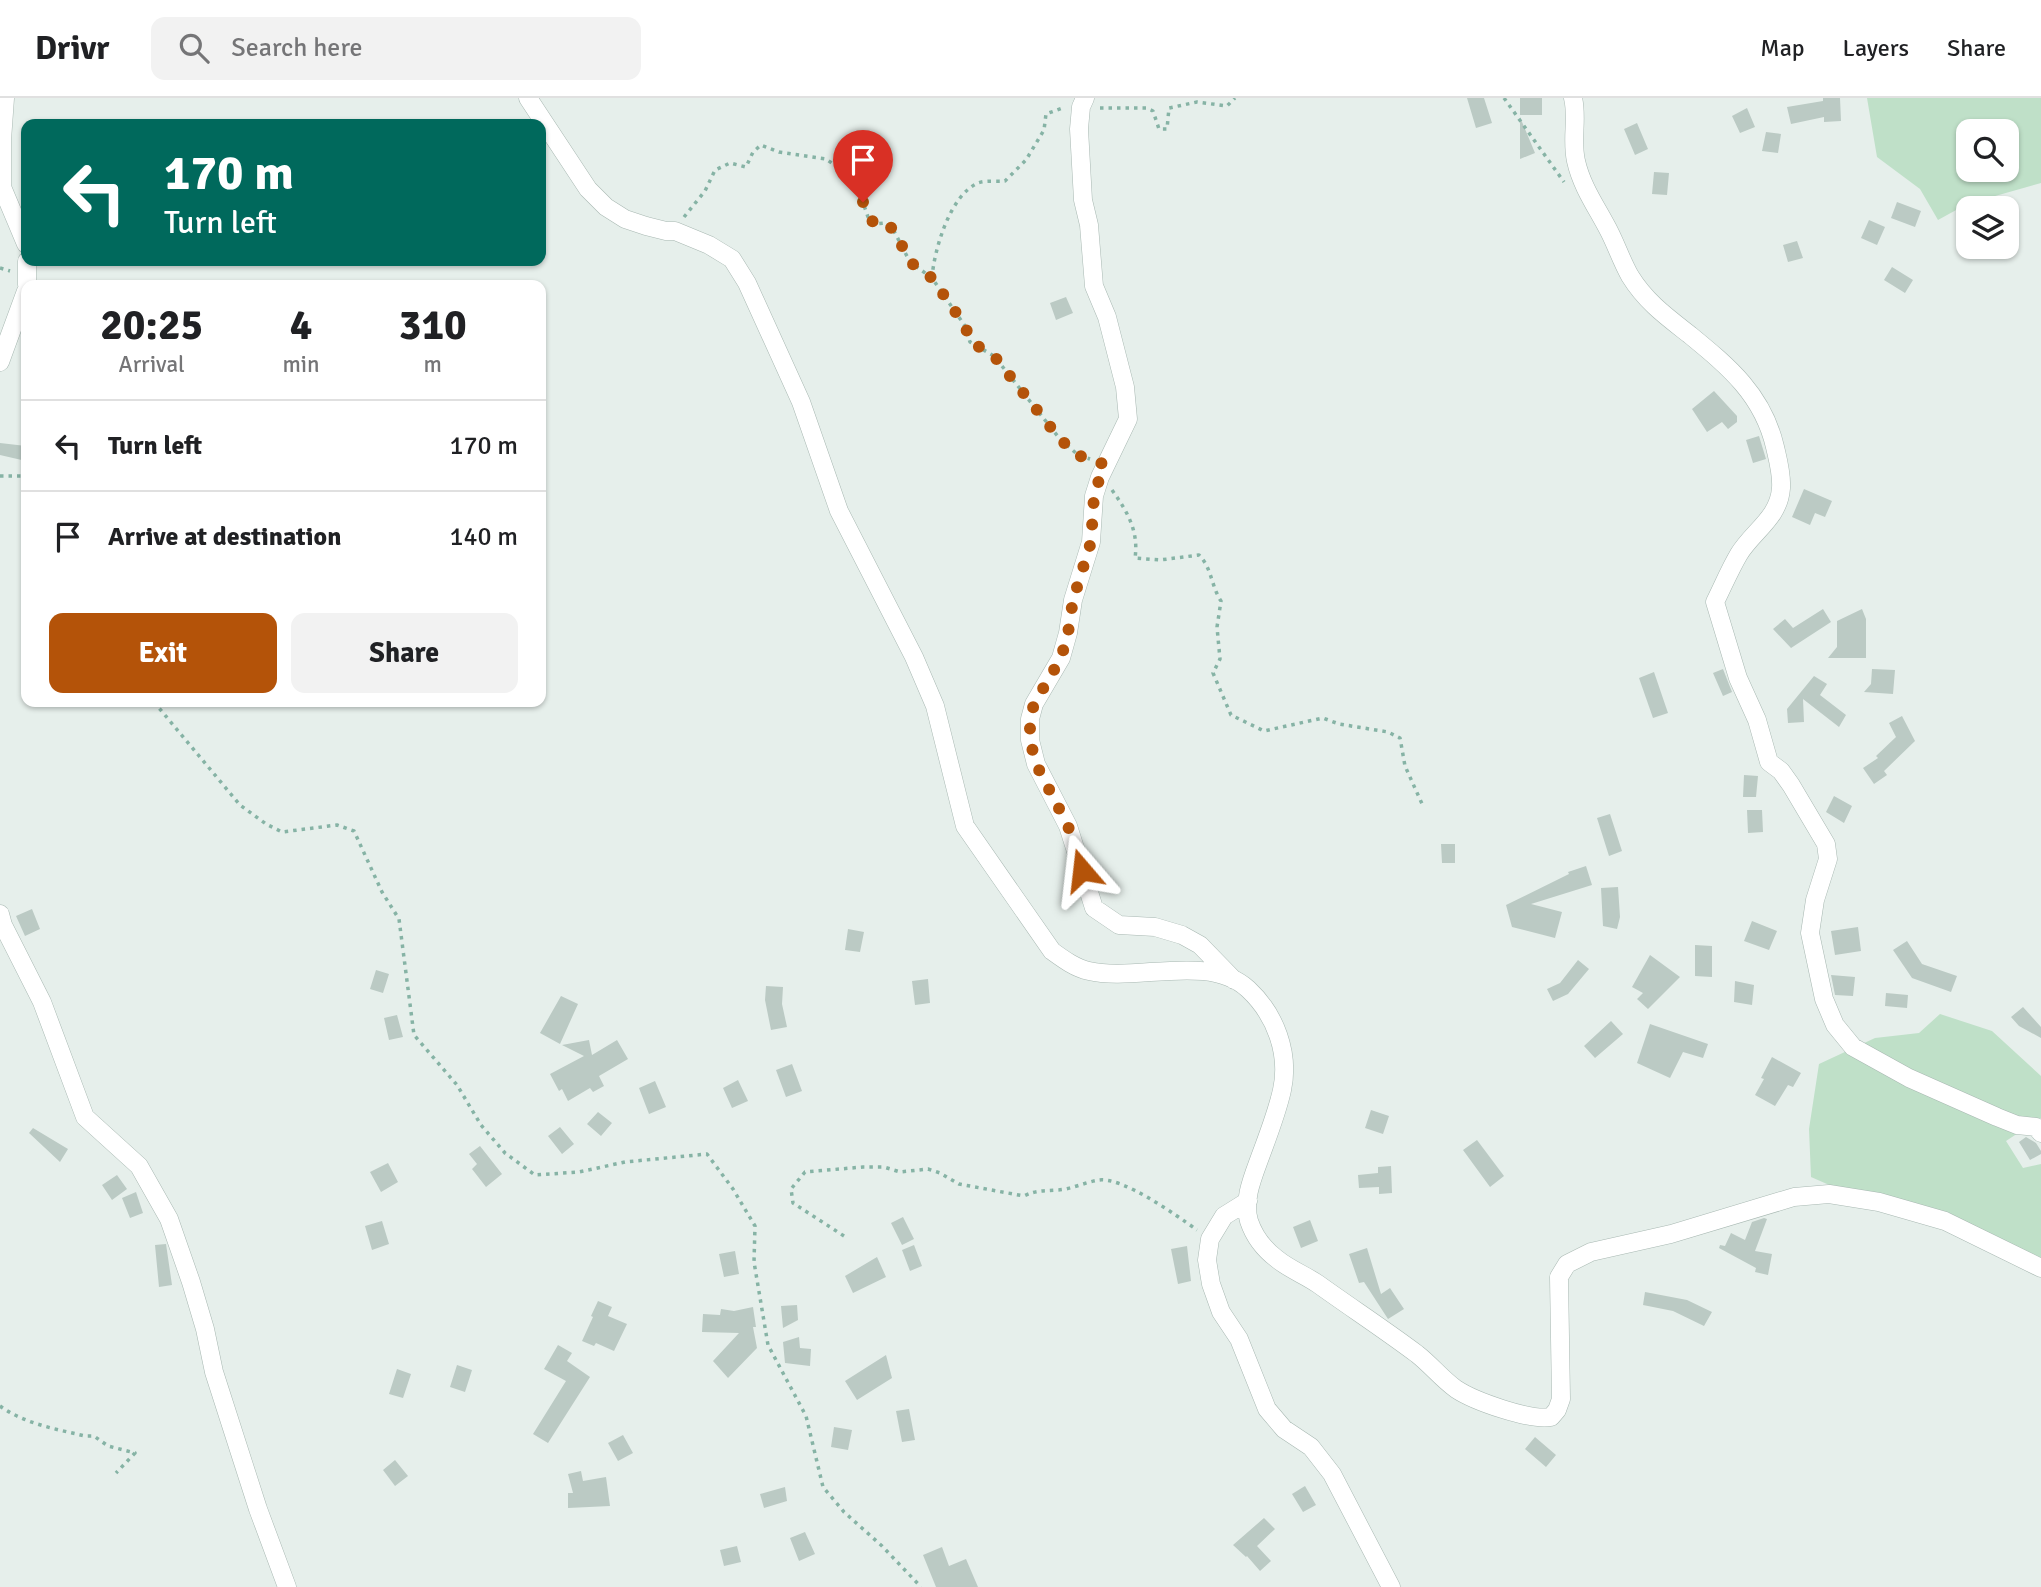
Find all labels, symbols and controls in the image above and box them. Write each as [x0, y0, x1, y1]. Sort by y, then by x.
search box [151, 17, 641, 80]
text: Drivr [35, 28, 109, 69]
icon: search [175, 29, 213, 67]
text: Search here [231, 32, 362, 64]
text: Map [1760, 33, 1805, 63]
text: Layers [1843, 33, 1909, 63]
text: Share [1947, 33, 2006, 63]
map controls [1956, 119, 2019, 259]
button: search [1956, 119, 2019, 182]
pin [833, 130, 893, 202]
icon: arrive [844, 141, 882, 179]
text: 170 m [164, 143, 294, 203]
icon: left [49, 147, 140, 238]
button: layers [1956, 196, 2019, 259]
text: Turn left [164, 203, 277, 242]
text: 20:25 [100, 300, 203, 351]
text: 4 [290, 300, 312, 351]
text: 310 [399, 300, 467, 351]
text: Arrival [119, 350, 185, 379]
text: min [282, 350, 320, 379]
text: m [424, 350, 442, 379]
icon: left [49, 427, 87, 465]
text: Turn left [108, 430, 202, 462]
text: 170 m [449, 430, 518, 462]
icon: arrive [49, 518, 87, 556]
text: Arrive at destination [108, 521, 341, 553]
text: 140 m [449, 521, 518, 553]
button: Exit [49, 613, 277, 693]
button: Share [291, 613, 518, 693]
position arrow [1045, 833, 1119, 907]

